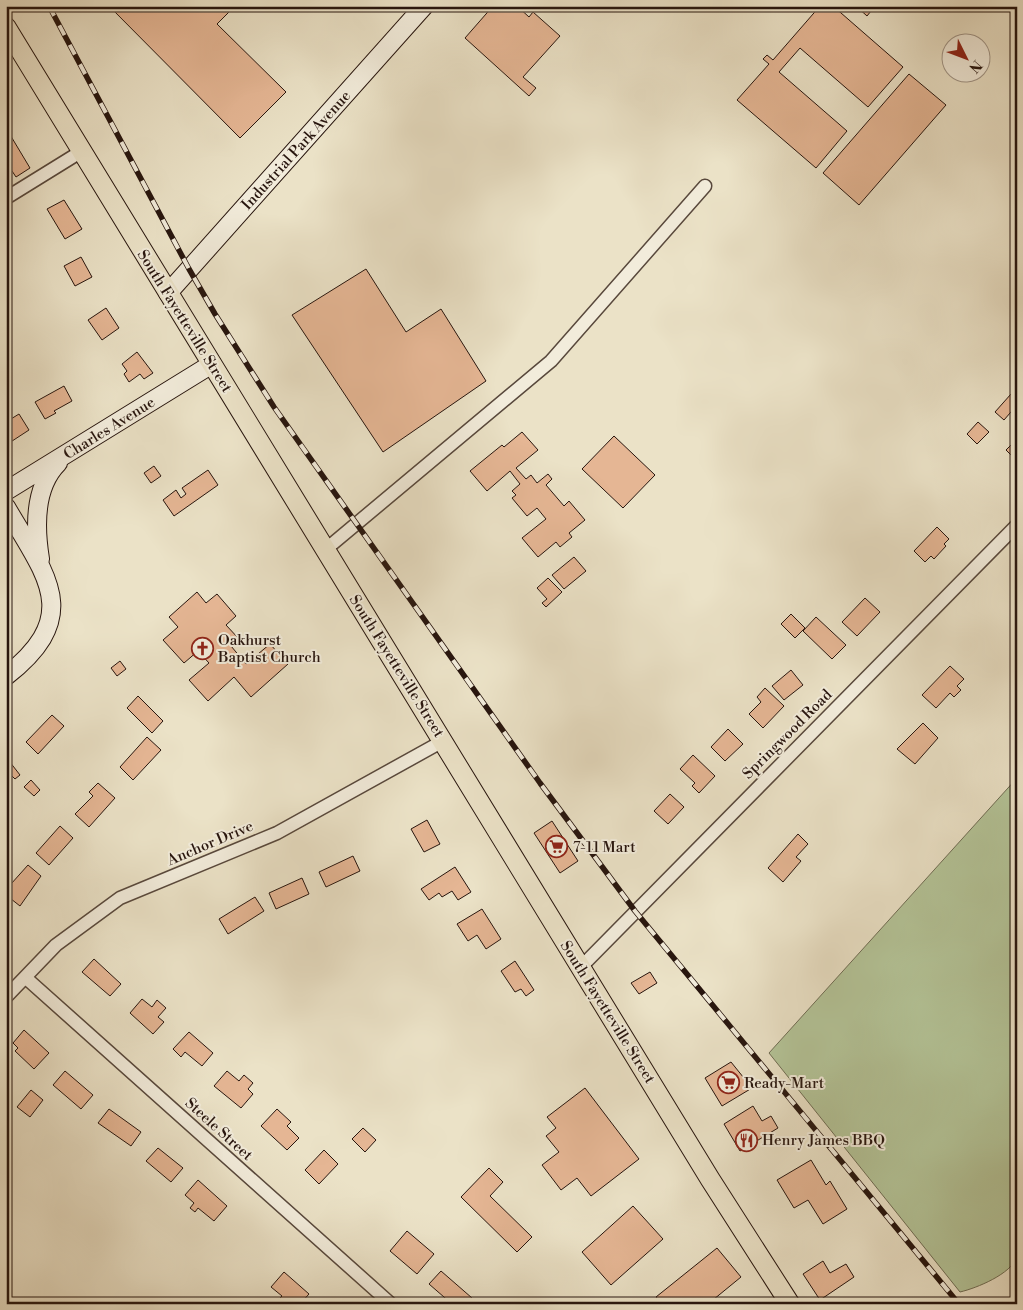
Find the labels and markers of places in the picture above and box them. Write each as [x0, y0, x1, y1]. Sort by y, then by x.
place label: Oakhurst Baptist Church [217, 631, 321, 667]
church icon: Oakhurst Baptist Church [190, 637, 214, 661]
supermarket icon: 7-11 Mart [545, 835, 569, 859]
place label: 7-11 Mart [573, 838, 636, 857]
supermarket icon: Ready-Mart [716, 1071, 740, 1095]
place label: Ready-Mart [744, 1074, 825, 1093]
restaurant icon: Henry James BBQ [734, 1128, 758, 1152]
place label: Henry James BBQ [762, 1131, 885, 1150]

